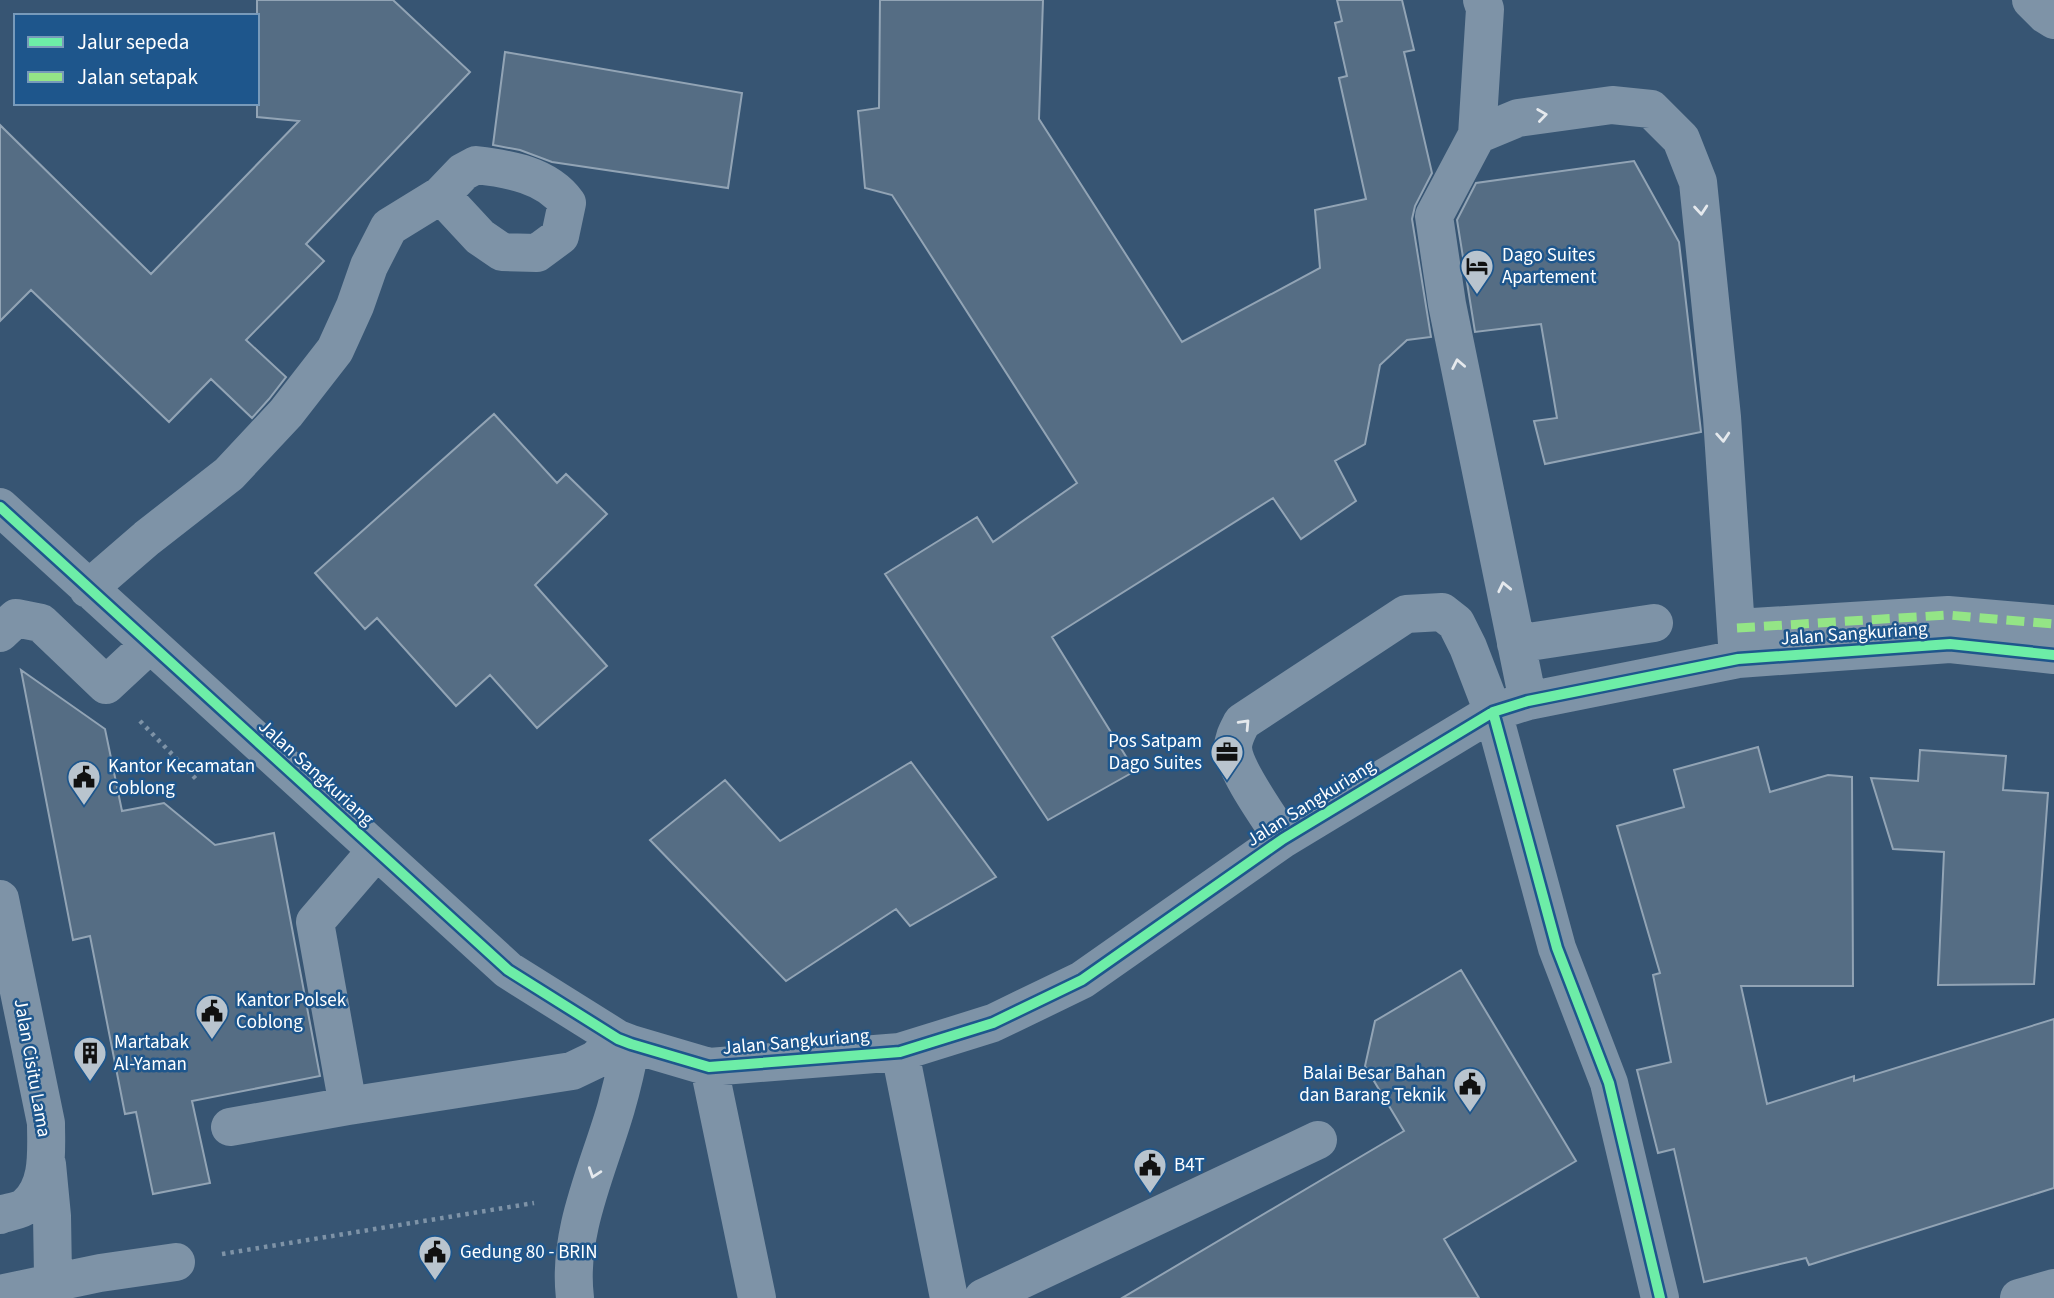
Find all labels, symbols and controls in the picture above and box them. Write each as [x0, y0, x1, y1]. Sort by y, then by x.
legend [14, 14, 259, 105]
text: Jalur sepeda [77, 27, 189, 57]
text: Jalan setapak [77, 62, 198, 92]
one-way arrow [1536, 108, 1548, 123]
one-way arrow [1693, 205, 1708, 216]
place label: Dago Suites Apartement [1502, 242, 1597, 291]
hotel icon: Dago Suites Apartement [1458, 247, 1496, 296]
one-way arrow [1452, 358, 1467, 370]
one-way arrow [1716, 432, 1731, 443]
one-way arrow [1497, 581, 1512, 593]
street label: Jalan Sangkuriang [1780, 615, 1929, 653]
street label: Jalan Sangkuriang [252, 714, 380, 833]
one-way arrow [1237, 719, 1249, 732]
place label: Pos Satpam Dago Suites [1108, 728, 1202, 777]
office icon: Pos Satpam Dago Suites [1208, 733, 1246, 782]
street label: Jalan Sangkuriang [1241, 752, 1381, 853]
place label: Kantor Kecamatan Coblong [108, 753, 255, 802]
public building icon: Kantor Kecamatan Coblong [65, 758, 103, 807]
place label: Kantor Polsek Coblong [236, 987, 347, 1036]
public building icon: Kantor Polsek Coblong [193, 992, 231, 1041]
street label: Jalan Cisitu Lama [7, 997, 57, 1139]
street label: Jalan Sangkuriang [721, 1022, 871, 1062]
place label: Martabak Al-Yaman [114, 1029, 189, 1078]
building icon: Martabak Al-Yaman [71, 1034, 109, 1083]
place label: Balai Besar Bahan dan Barang Teknik [1299, 1060, 1447, 1109]
public building icon: Balai Besar Bahan dan Barang Teknik [1451, 1065, 1489, 1114]
public building icon: B4T [1131, 1146, 1169, 1195]
place label: B4T [1174, 1152, 1205, 1179]
one-way arrow [588, 1166, 602, 1179]
public building icon: Gedung 80 - BRIN [416, 1233, 454, 1282]
place label: Gedung 80 - BRIN [460, 1239, 597, 1266]

